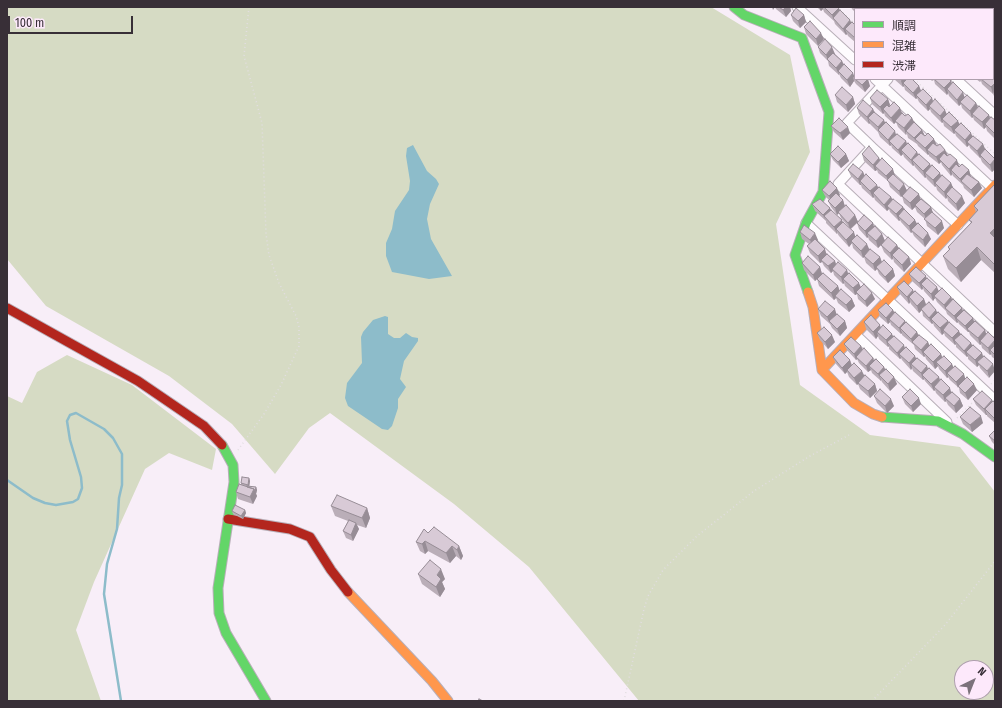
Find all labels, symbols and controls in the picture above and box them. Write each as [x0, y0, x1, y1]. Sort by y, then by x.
scale bar [10, 8, 135, 34]
legend [854, 8, 994, 80]
text: 100 m [15, 16, 44, 30]
text: 順調 [892, 19, 916, 33]
text: 混雑 [892, 39, 916, 53]
text: 渋滞 [892, 59, 916, 73]
north arrow [954, 660, 994, 700]
text: N [975, 665, 989, 679]

